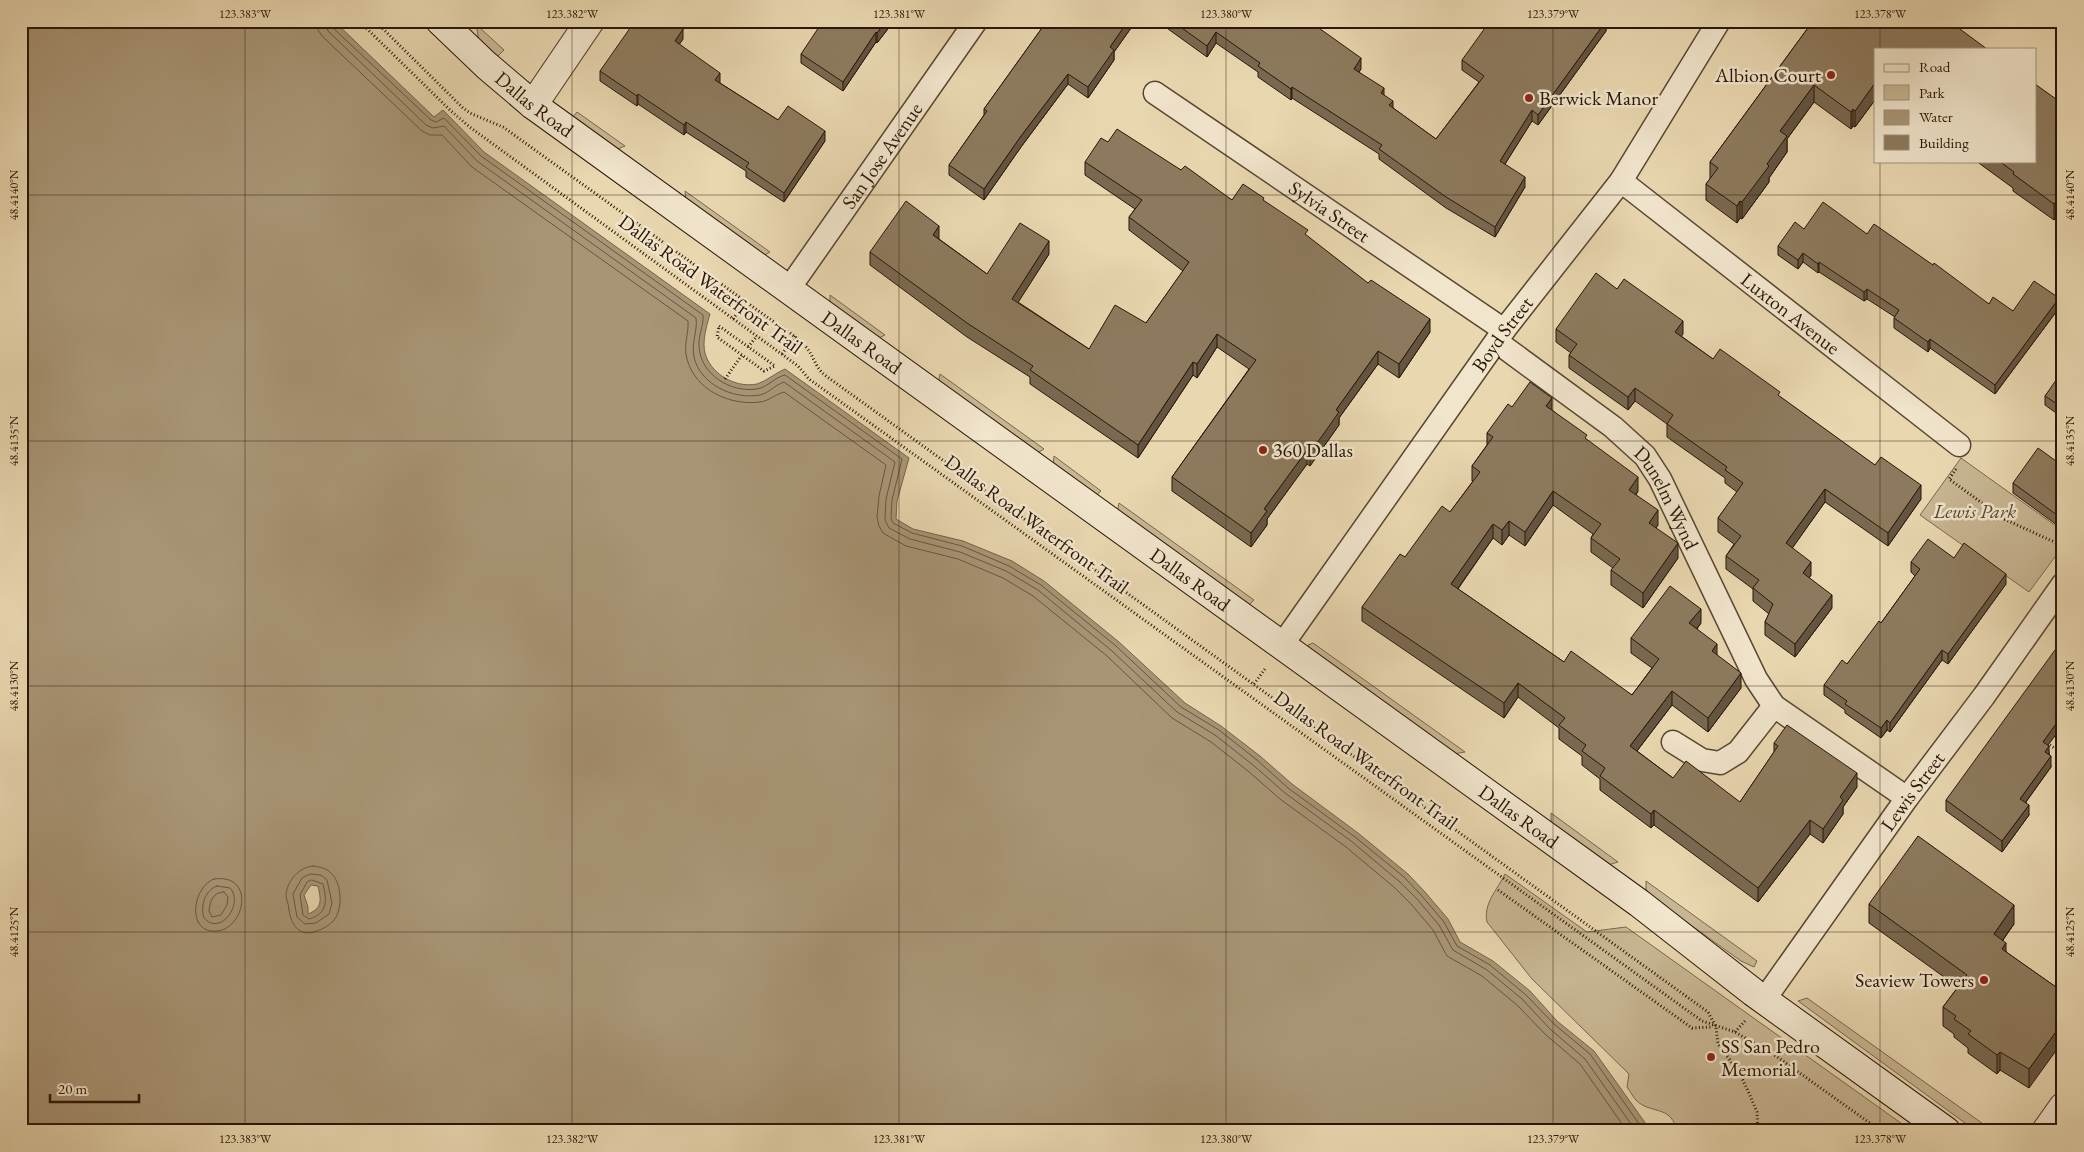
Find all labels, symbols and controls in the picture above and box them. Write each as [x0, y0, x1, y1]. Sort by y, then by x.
text: 123.383°W [219, 6, 272, 22]
text: 123.382°W [546, 6, 599, 22]
text: 123.381°W [873, 6, 926, 22]
text: 123.380°W [1200, 6, 1253, 22]
text: 123.379°W [1527, 6, 1580, 22]
text: 123.378°W [1854, 6, 1907, 22]
legend [1874, 48, 2036, 162]
text: Road [1919, 57, 1951, 76]
place label: Albion Court [1714, 62, 1822, 88]
street label: Dallas Road [490, 65, 580, 144]
marker: Albion Court [1825, 69, 1837, 81]
text: Park [1919, 83, 1946, 102]
place label: Berwick Manor [1539, 85, 1658, 111]
marker: Berwick Manor [1523, 92, 1535, 104]
street label: San Jose Avenue [836, 97, 928, 214]
text: Water [1919, 107, 1953, 126]
text: Building [1919, 133, 1969, 152]
text: 48.4140°N [6, 169, 22, 220]
text: 48.4140°N [2062, 169, 2078, 220]
street label: Sylvia Street [1284, 175, 1376, 249]
street label: Dallas Road Waterfront Trail [614, 208, 808, 360]
street label: Luxton Avenue [1736, 266, 1846, 360]
street label: Boyd Street [1466, 290, 1539, 377]
street label: Dallas Road [817, 305, 908, 381]
text: 48.4135°N [6, 415, 22, 466]
text: 48.4135°N [2062, 415, 2078, 466]
place label: 360 Dallas [1273, 437, 1353, 463]
street label: Dunelm Wynd [1629, 440, 1705, 555]
marker: 360 Dallas [1257, 444, 1269, 456]
street label: Dallas Road Waterfront Trail [940, 448, 1134, 600]
park label: Lewis Park [1933, 498, 2016, 524]
street label: Dallas Road [1145, 542, 1236, 618]
text: 48.4130°N [6, 660, 22, 711]
text: 48.4130°N [2062, 660, 2078, 711]
street label: Dallas Road Waterfront Trail [1269, 684, 1463, 836]
street label: Lewis Street [1875, 746, 1951, 836]
street label: Dallas Road [1473, 779, 1565, 855]
text: 48.4125°N [6, 906, 22, 957]
text: 48.4125°N [2062, 906, 2078, 957]
place label: Seaview Towers [1855, 967, 1974, 993]
marker: Seaview Towers [1978, 974, 1990, 986]
place label: SS San Pedro Memorial [1721, 1033, 1820, 1082]
marker: SS San Pedro Memorial [1705, 1051, 1717, 1063]
scale bar [50, 1072, 139, 1104]
text: 20 m [58, 1079, 87, 1098]
text: 123.383°W [219, 1131, 272, 1147]
text: 123.382°W [546, 1131, 599, 1147]
text: 123.381°W [873, 1131, 926, 1147]
text: 123.380°W [1200, 1131, 1253, 1147]
text: 123.379°W [1527, 1131, 1580, 1147]
text: 123.378°W [1854, 1131, 1907, 1147]

